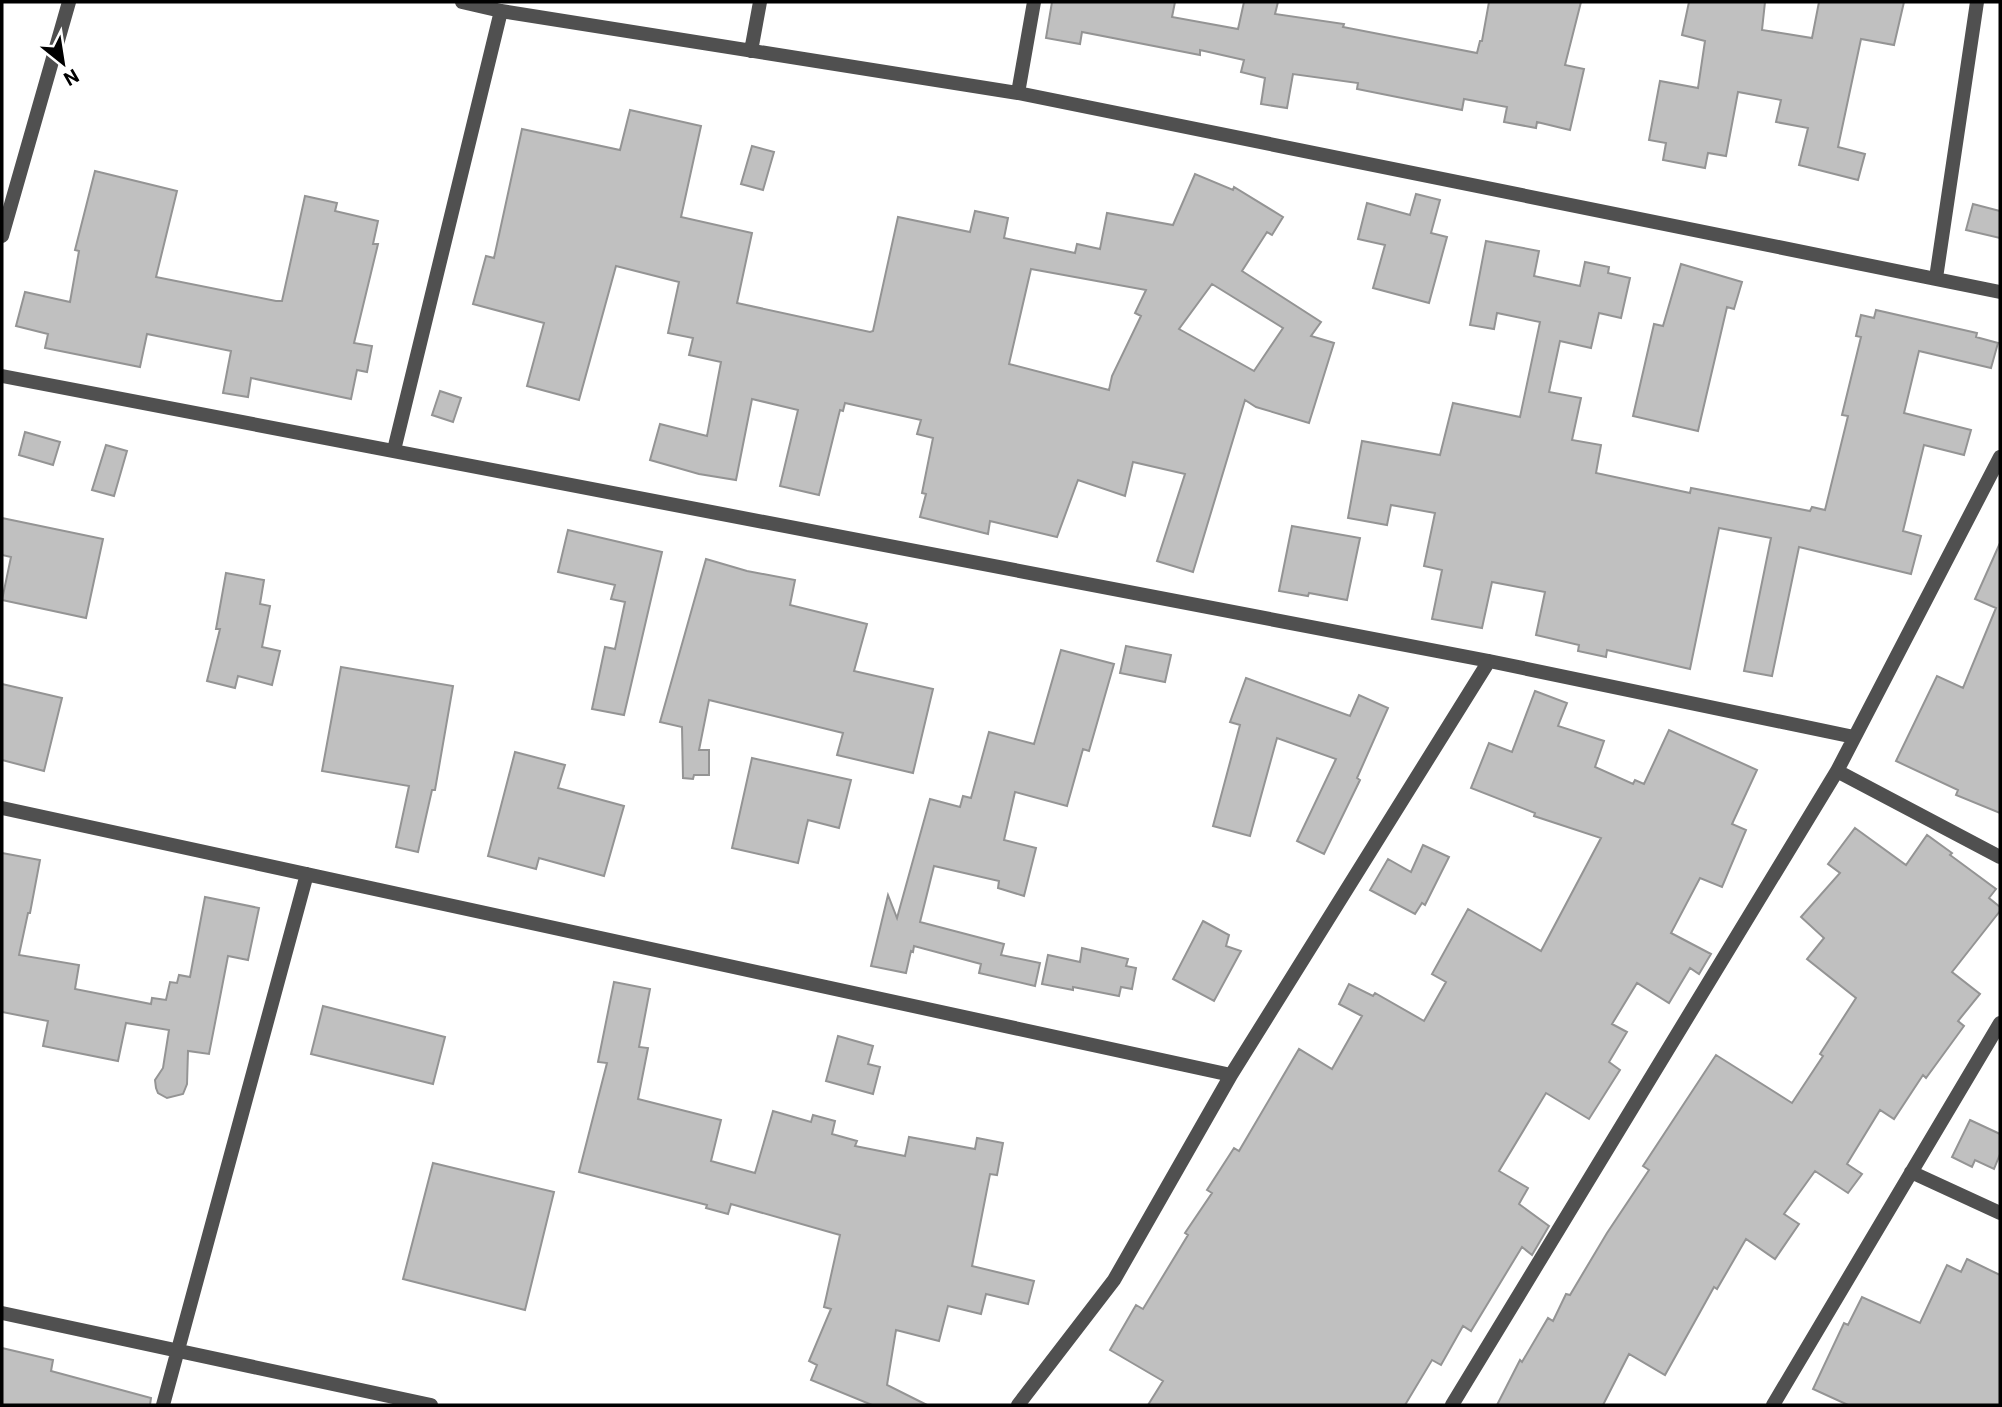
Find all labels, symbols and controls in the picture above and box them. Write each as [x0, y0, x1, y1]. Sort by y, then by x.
north arrow [28, 28, 98, 98]
text: N [60, 64, 83, 91]

